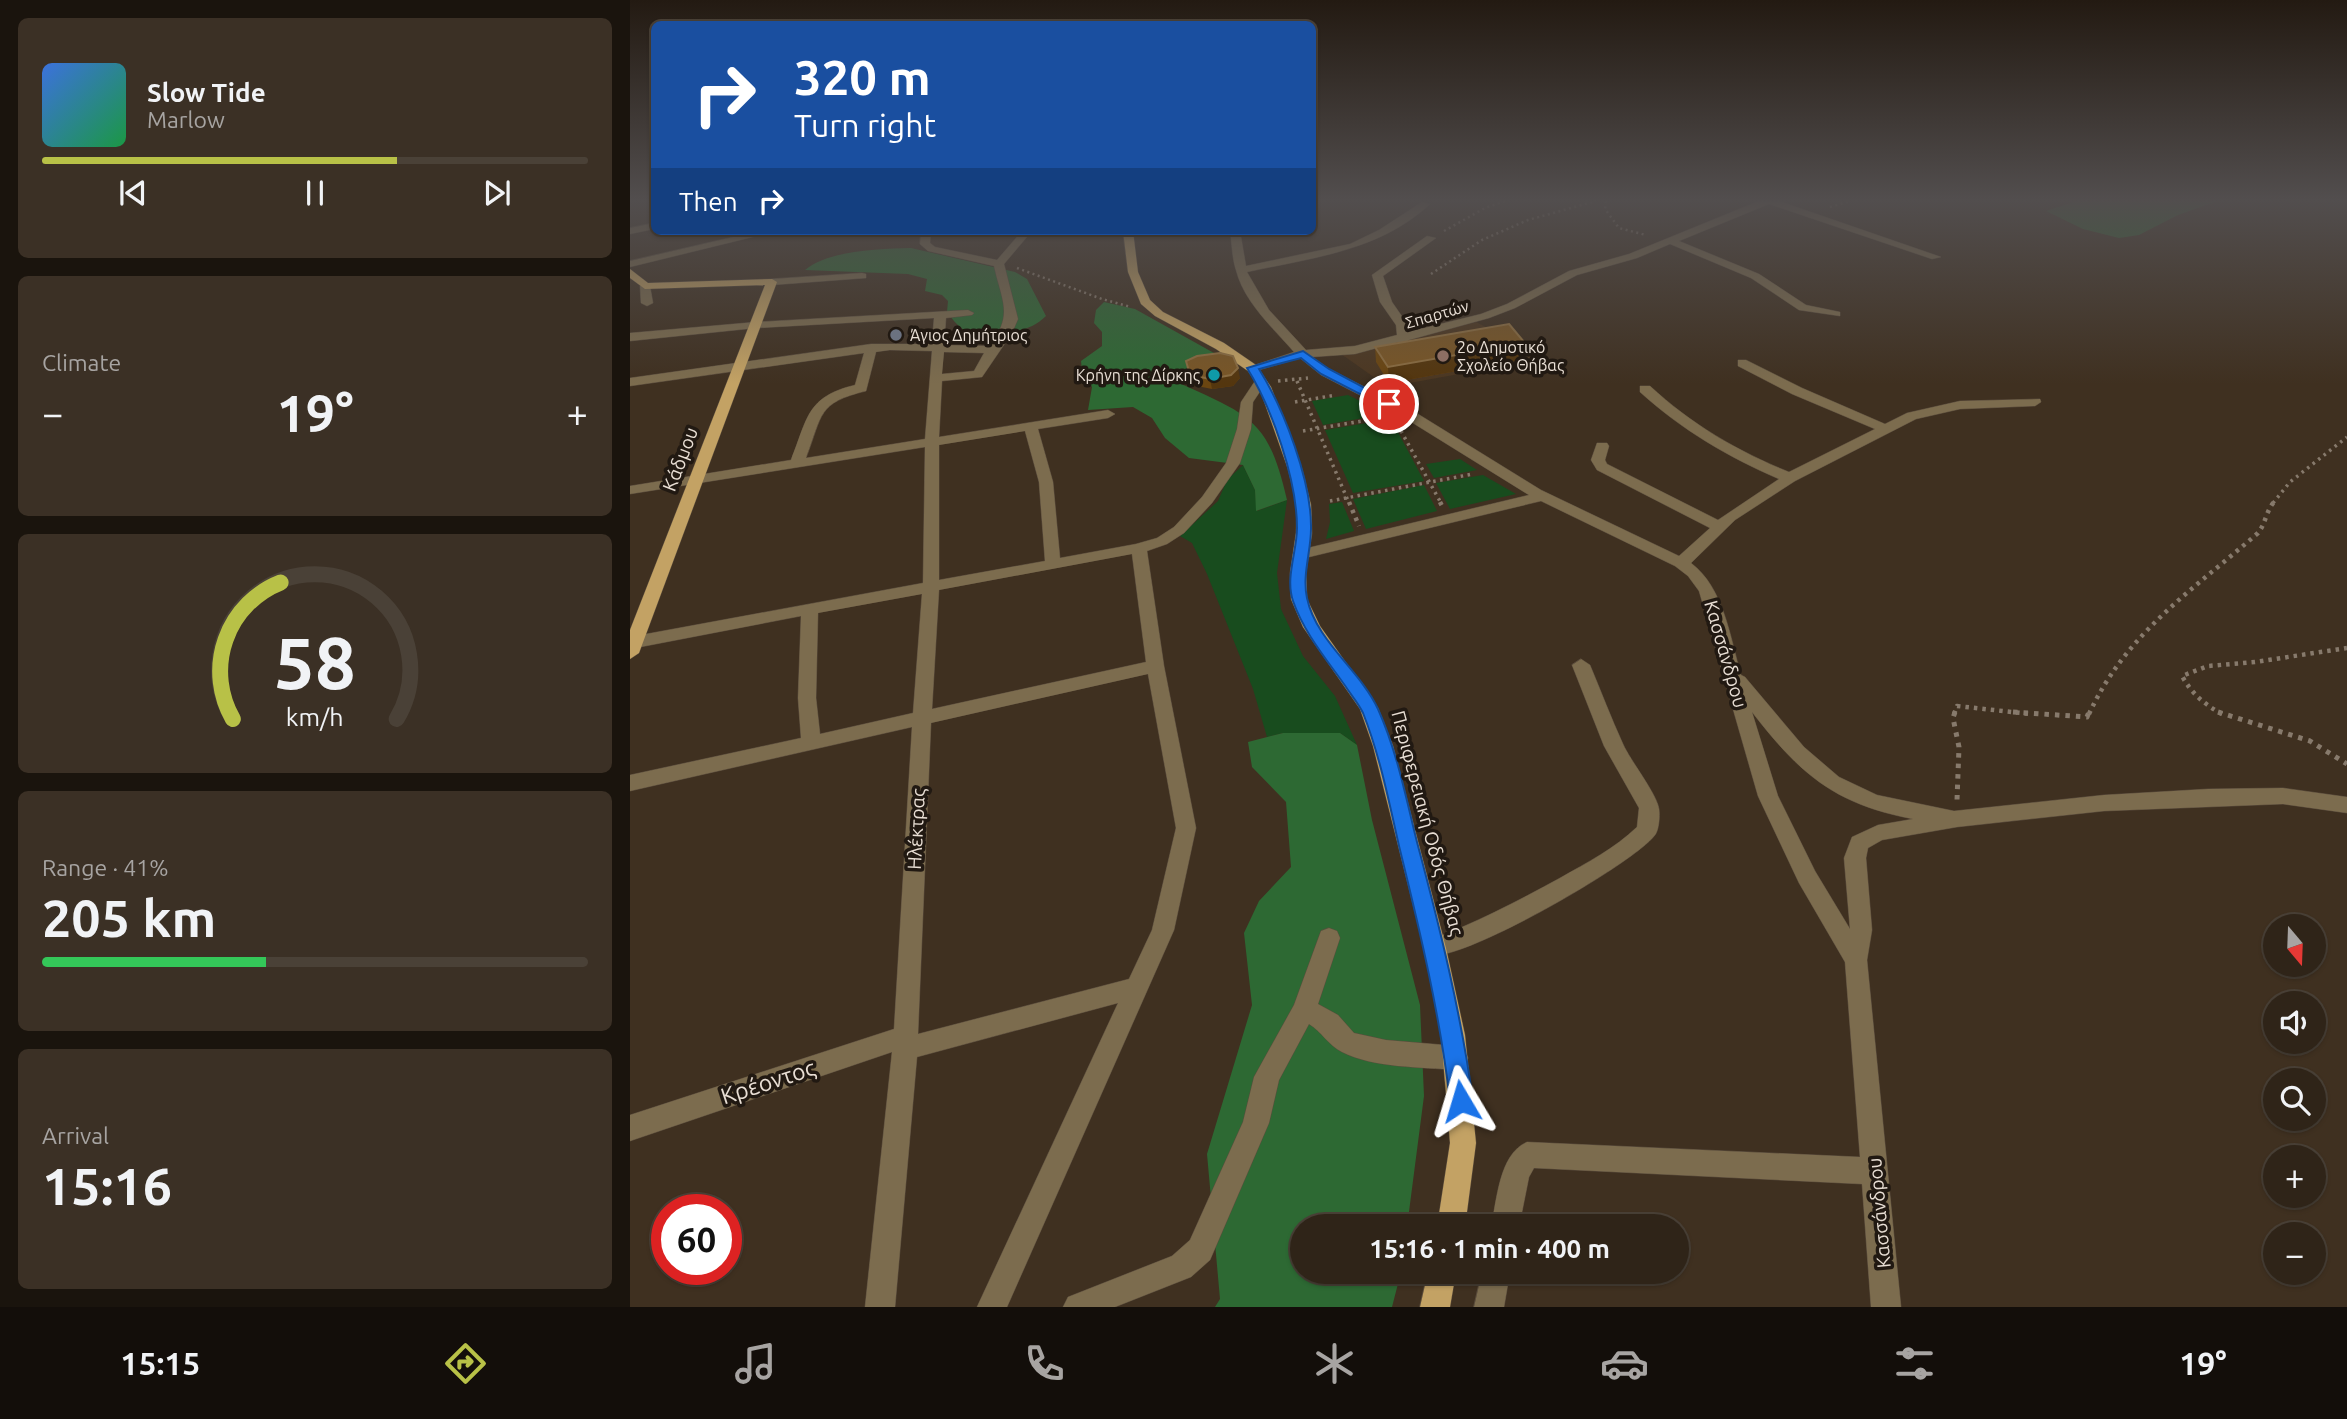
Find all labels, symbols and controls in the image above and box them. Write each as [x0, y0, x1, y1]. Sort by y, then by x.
icon: right [679, 49, 770, 140]
text: 320 m [794, 49, 931, 104]
text: Slow Tide [147, 78, 266, 107]
text: Marlow [147, 107, 225, 132]
text: Turn right [794, 107, 936, 143]
icon: previous [114, 174, 152, 212]
icon: pause [296, 174, 334, 212]
icon: next [478, 174, 516, 212]
icon: right [752, 182, 790, 220]
text: Then [679, 187, 738, 216]
street label: Σπαρτών [1403, 296, 1471, 332]
place label: Άγιος Δημήτριος [910, 326, 1027, 345]
marker: Άγιος Δημήτριος [888, 327, 904, 343]
place label: 2ο Δημοτικό Σχολείο Θήβας [1457, 338, 1564, 375]
marker: 2ο Δημοτικό Σχολείο Θήβας [1435, 348, 1451, 364]
text: Climate [42, 350, 121, 375]
place label: Κρήνη της Δίρκης [1076, 366, 1200, 385]
marker: Κρήνη της Δίρκης [1206, 367, 1222, 383]
pin [1359, 374, 1419, 434]
text: 19° [276, 384, 354, 442]
icon: arrive [1370, 385, 1408, 423]
text: − [42, 392, 63, 434]
text: + [567, 392, 588, 434]
street label: Κάδμου [658, 424, 702, 494]
street label: Κασσάνδρου [1700, 598, 1752, 710]
text: 58 [274, 622, 356, 704]
text: km/h [286, 703, 344, 731]
street label: Περιφερειακή Οδός Θήβας [1387, 708, 1469, 938]
street label: Ηλέκτρας [903, 787, 929, 870]
text: Range · 41% [42, 855, 169, 880]
text: 205 km [42, 889, 216, 947]
north arrow [2263, 914, 2326, 976]
map controls [2263, 914, 2326, 1285]
button: sound [2263, 991, 2326, 1054]
street label: Κρέοντος [717, 1055, 819, 1109]
position arrow [1424, 1064, 1498, 1138]
button: search [2263, 1068, 2326, 1131]
text: Arrival [42, 1123, 109, 1148]
button: + [2263, 1145, 2326, 1208]
text: 15:16 [42, 1157, 172, 1215]
street label: Κασσάνδρου [1863, 1157, 1895, 1269]
speed limit sign: 60 [651, 1194, 742, 1285]
button: − [2263, 1222, 2326, 1285]
text: 15:16 · 1 min · 400 m [1369, 1234, 1610, 1263]
icon: directions [441, 1339, 490, 1388]
icon: music [731, 1339, 780, 1388]
icon: phone [1020, 1339, 1069, 1388]
icon: climate [1310, 1339, 1359, 1388]
icon: car [1600, 1339, 1649, 1388]
icon: filters [1890, 1339, 1939, 1388]
text: 15:15 [120, 1345, 200, 1381]
text: 19° [2179, 1345, 2227, 1381]

